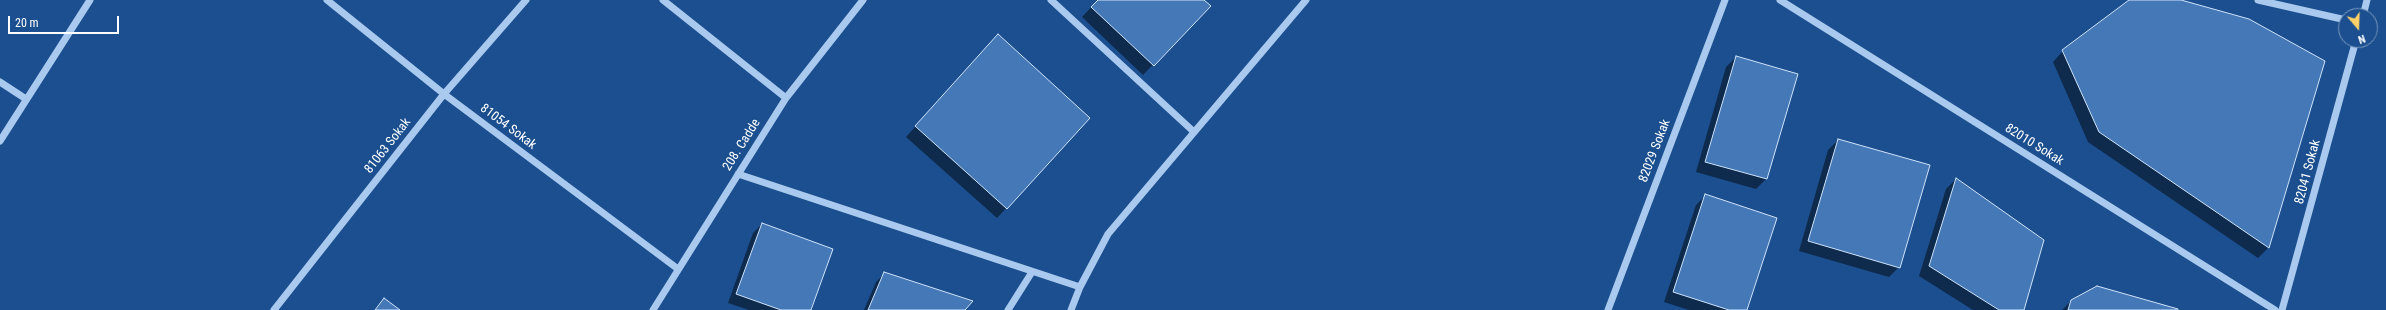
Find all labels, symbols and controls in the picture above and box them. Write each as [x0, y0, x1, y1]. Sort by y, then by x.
scale bar [10, 8, 121, 34]
north arrow [2338, 8, 2378, 48]
text: 20 m [15, 16, 39, 30]
text: N [2356, 32, 2367, 46]
street label: 81054 Sokak [477, 101, 539, 153]
street label: 81063 Sokak [361, 115, 415, 177]
street label: 208. Cadde [720, 116, 764, 174]
street label: 82029 Sokak [1636, 117, 1674, 185]
street label: 82010 Sokak [2002, 121, 2066, 169]
street label: 82041 Sokak [2292, 138, 2324, 206]

